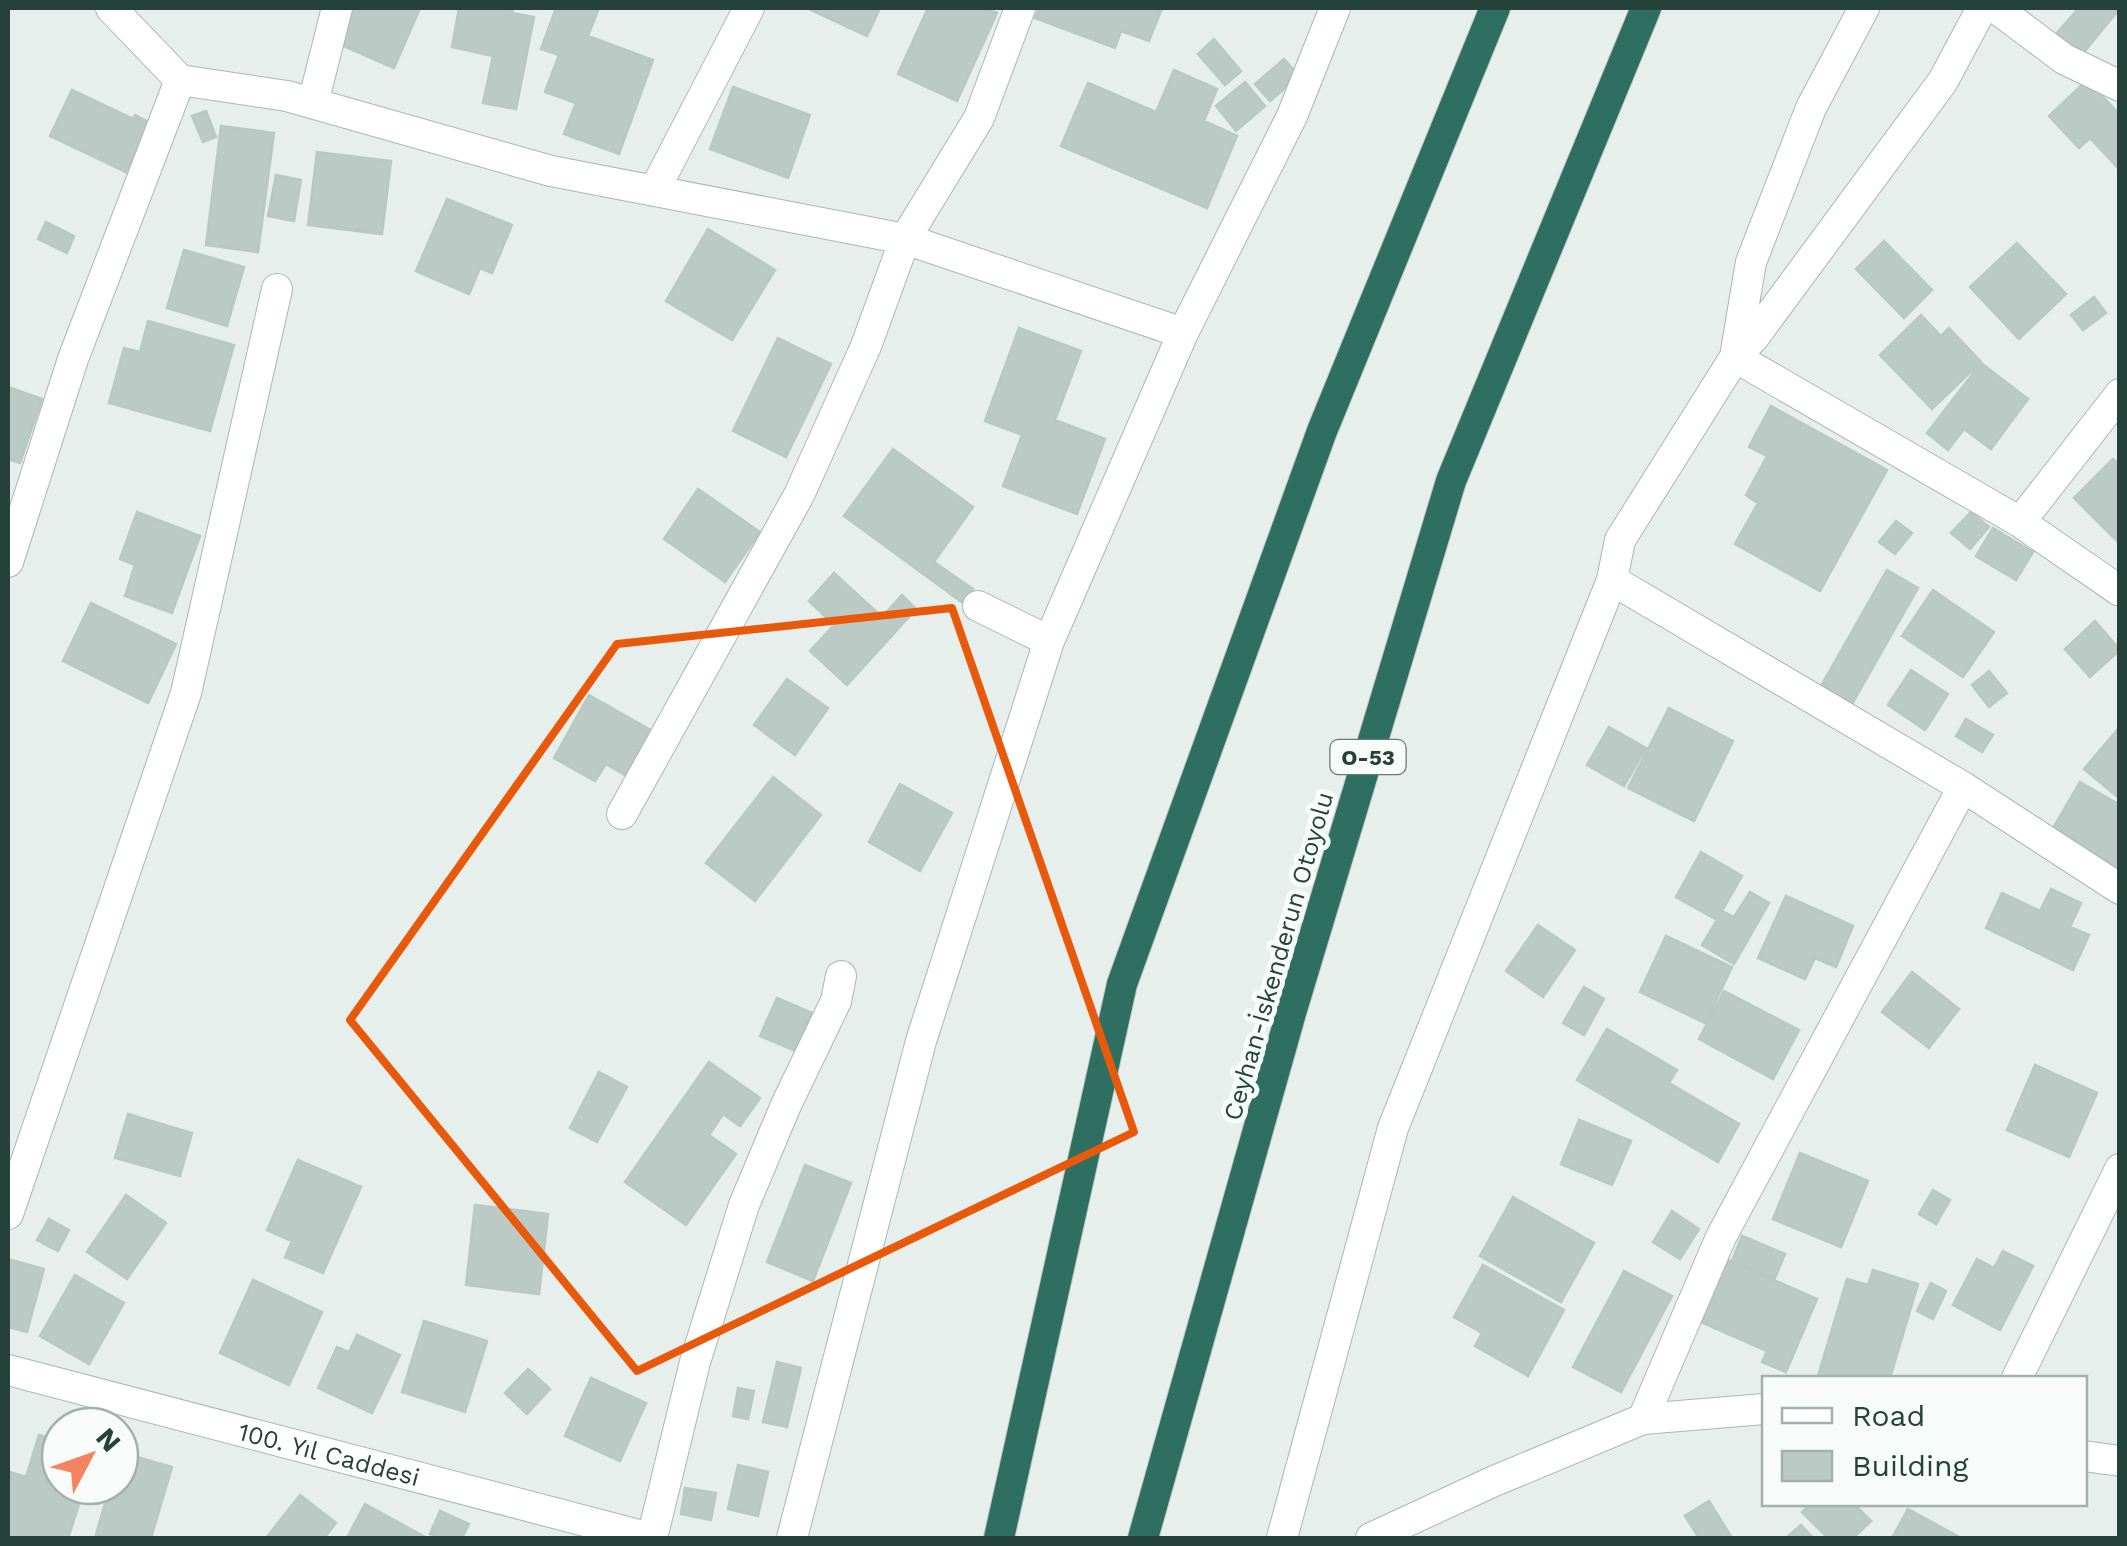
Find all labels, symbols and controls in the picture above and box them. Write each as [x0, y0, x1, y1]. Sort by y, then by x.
road number: O-53 [1330, 740, 1406, 774]
street label: Ceyhan-İskenderun Otoyolu [1218, 789, 1339, 1124]
legend [1762, 1376, 2087, 1506]
text: Road [1852, 1398, 1925, 1433]
north arrow [40, 1406, 140, 1506]
street label: 100. Yıl Caddesi [235, 1417, 423, 1492]
text: N [89, 1421, 128, 1459]
text: Building [1852, 1448, 1969, 1483]

